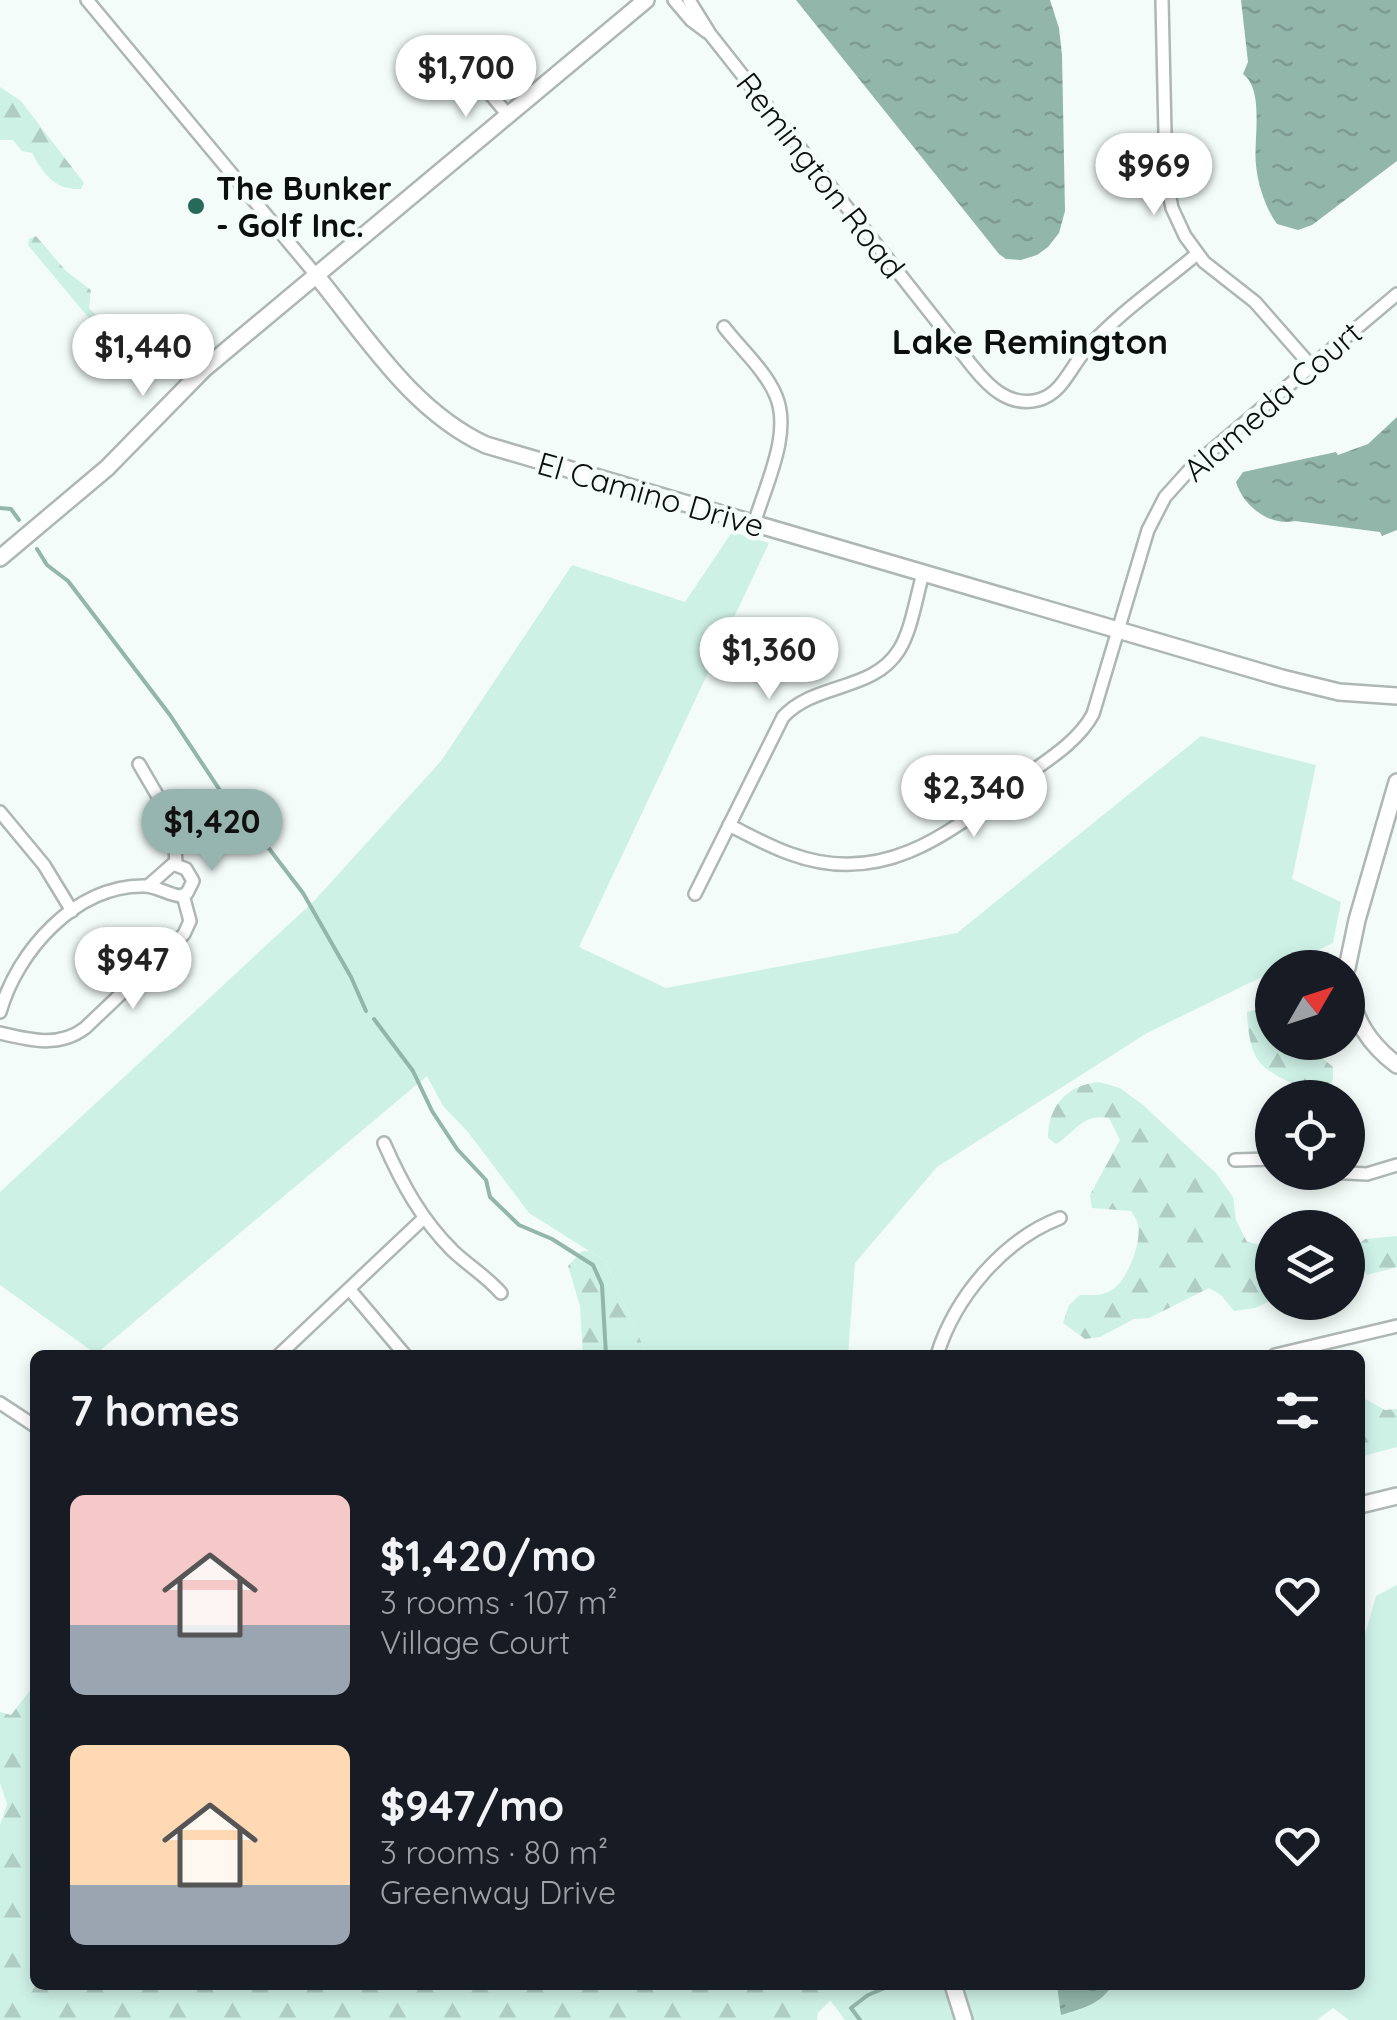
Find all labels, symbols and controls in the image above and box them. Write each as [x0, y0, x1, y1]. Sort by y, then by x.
pin: $1,700 [385, 35, 547, 120]
text: $1,700 [417, 47, 515, 87]
street label: Remington Road [728, 64, 914, 286]
pin: $969 [1095, 133, 1213, 218]
text: $969 [1117, 145, 1191, 185]
place label: The Bunker - Golf Inc. [216, 168, 392, 245]
marker: The Bunker - Golf Inc. [185, 195, 207, 217]
street label: Alameda Court [1174, 312, 1370, 490]
pin: $1,440 [62, 314, 224, 399]
district label: Lake Remington [892, 319, 1168, 363]
text: $1,440 [94, 326, 192, 366]
street label: El Camino Drive [533, 442, 769, 546]
pin: $1,360 [688, 617, 850, 702]
text: $1,360 [722, 629, 816, 669]
pin: $2,340 [893, 755, 1055, 840]
text: $2,340 [923, 767, 1025, 807]
pin: $1,420 [131, 789, 293, 874]
text: $1,420 [163, 801, 261, 841]
pin: $947 [74, 927, 192, 1012]
text: $947 [97, 939, 169, 979]
north arrow [1255, 950, 1365, 1060]
map controls [1255, 950, 1365, 1320]
button: locate [1255, 1080, 1365, 1190]
button: layers [1255, 1210, 1365, 1320]
icon: filters [1270, 1383, 1325, 1438]
text: 7 homes [70, 1384, 239, 1437]
text: $1,420/mo [380, 1529, 596, 1582]
icon: home [150, 1535, 270, 1655]
icon: heart [1270, 1568, 1325, 1623]
text: 3 rooms · 107 m² [380, 1582, 617, 1622]
text: Village Court [380, 1622, 570, 1662]
text: $947/mo [380, 1779, 564, 1832]
icon: home [150, 1785, 270, 1905]
icon: heart [1270, 1818, 1325, 1873]
text: 3 rooms · 80 m² [380, 1832, 608, 1872]
text: Greenway Drive [380, 1872, 616, 1912]

